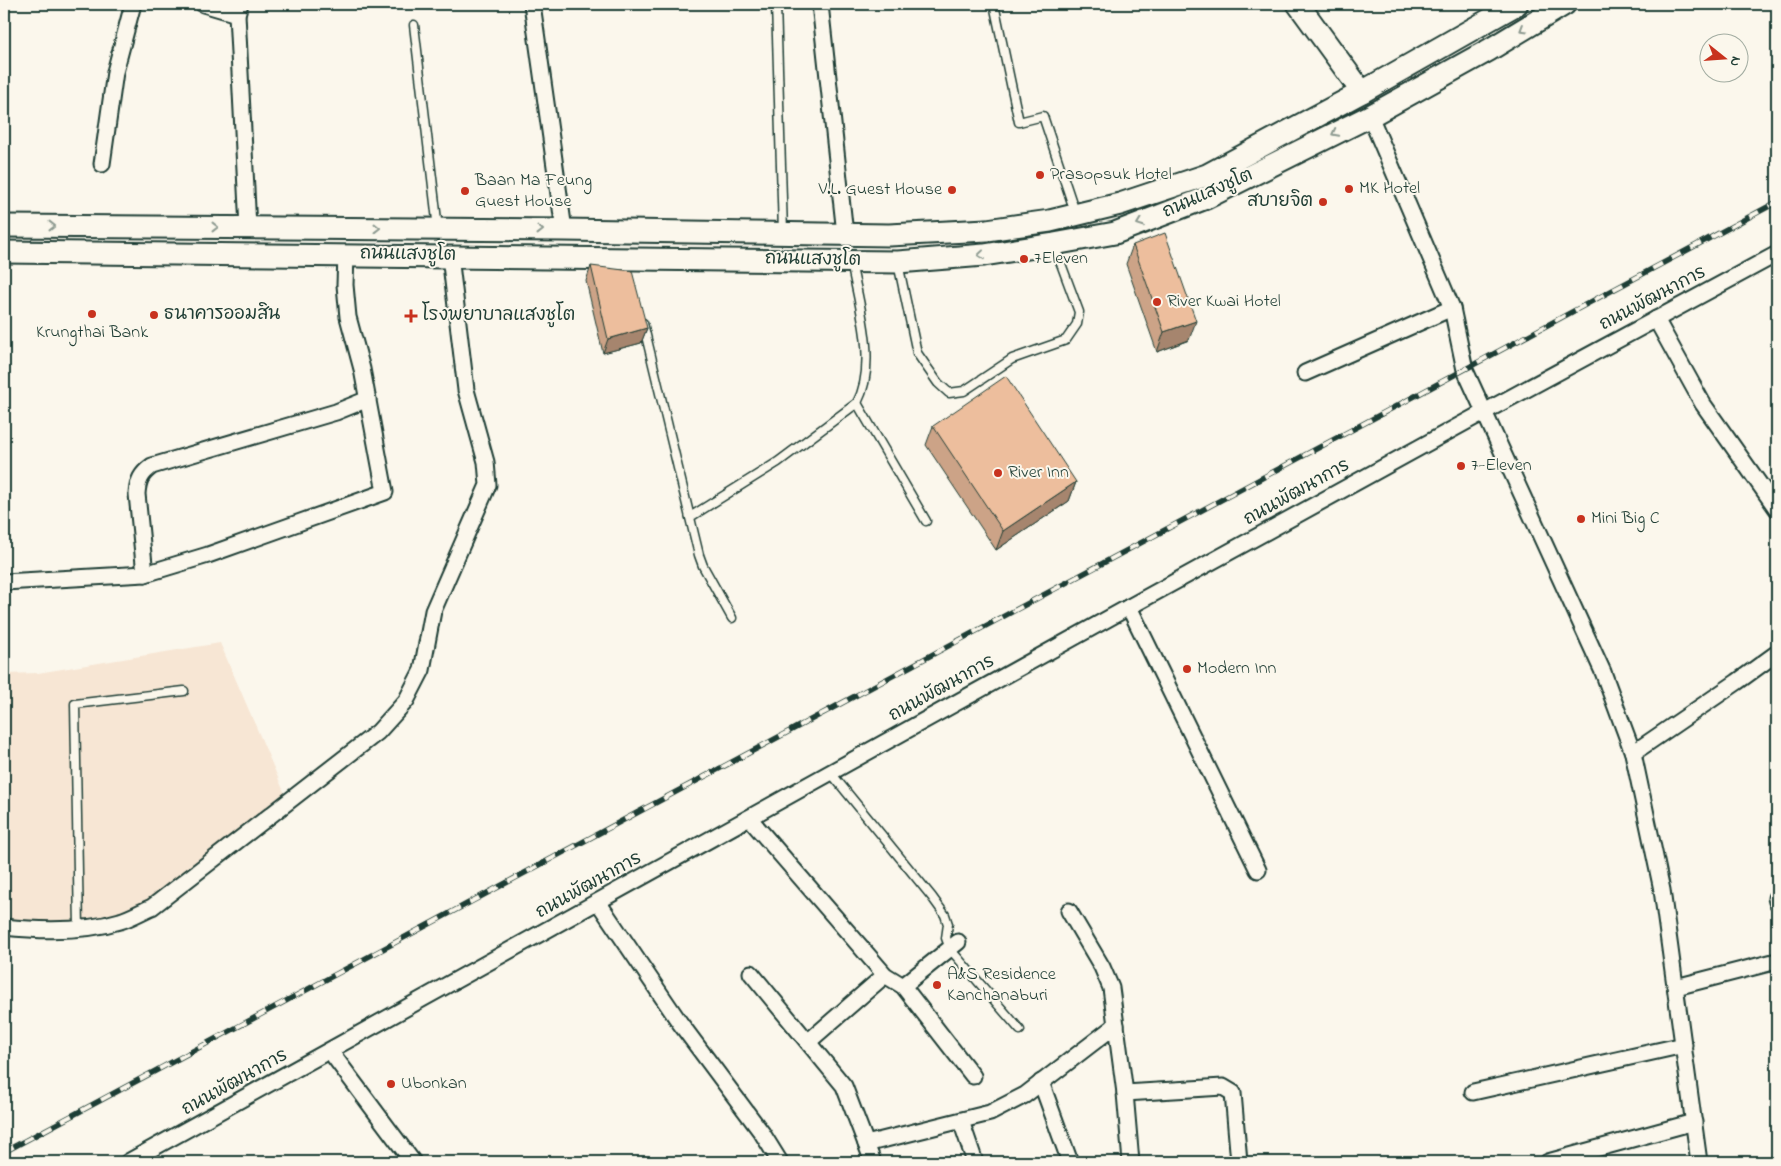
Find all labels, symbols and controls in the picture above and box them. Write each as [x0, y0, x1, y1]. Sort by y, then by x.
one-way arrow [1520, 23, 1529, 33]
north arrow [1698, 32, 1748, 82]
text: N [1724, 54, 1746, 69]
one-way arrow [1331, 127, 1340, 137]
street label: ถนนแสงชูโต [1158, 161, 1257, 226]
place label: Prasopsuk Hotel [1050, 162, 1172, 188]
place label: Baan Ma Feung Guest House [474, 168, 592, 215]
marker: Prasopsuk Hotel [1034, 169, 1046, 181]
place label: MK Hotel [1359, 176, 1420, 202]
place label: V.L. Guest House [817, 177, 943, 203]
marker: MK Hotel [1343, 183, 1355, 195]
marker: V.L. Guest House [946, 184, 958, 196]
marker: Baan Ma Feung Guest House [459, 185, 471, 197]
place label: สบายจิต [1247, 189, 1313, 215]
marker: สบายจิต [1317, 196, 1329, 208]
one-way arrow [1136, 217, 1145, 227]
one-way arrow [49, 221, 57, 231]
one-way arrow [212, 222, 219, 232]
one-way arrow [374, 223, 382, 234]
one-way arrow [536, 225, 544, 235]
street label: ถนนแสงชูโต [360, 239, 457, 269]
street label: ถนนแสงชูโต [765, 244, 862, 274]
place label: 7Eleven [1034, 246, 1088, 272]
one-way arrow [977, 249, 985, 260]
marker: 7Eleven [1018, 253, 1030, 265]
street label: ถนนพัฒนาการ [1595, 260, 1711, 338]
place label: River Kwai Hotel [1167, 289, 1281, 315]
marker: River Kwai Hotel [1151, 296, 1163, 308]
place label: โรงพยาบาลแสงชูโต [422, 301, 575, 329]
place label: ธนาคารออมสิน [164, 302, 280, 328]
marker: Krungthai Bank [86, 308, 98, 320]
marker: ธนาคารออมสิน [148, 309, 160, 321]
marker: โรงพยาบาลแสงชูโต [404, 309, 418, 323]
place label: Krungthai Bank [36, 320, 148, 347]
street label: ถนนพัฒนาการ [1239, 453, 1355, 533]
place label: 7-Eleven [1471, 453, 1532, 479]
place label: River Inn [1008, 460, 1069, 486]
marker: 7-Eleven [1455, 460, 1467, 472]
marker: River Inn [992, 467, 1004, 479]
place label: Mini Big C [1591, 506, 1660, 533]
marker: Mini Big C [1575, 513, 1587, 525]
street label: ถนนพัฒนาการ [884, 649, 1000, 729]
place label: Modern Inn [1197, 656, 1277, 682]
marker: Modern Inn [1181, 663, 1193, 675]
street label: ถนนพัฒนาการ [531, 846, 647, 926]
place label: A&S Residence Kanchanaburi [947, 962, 1057, 1009]
marker: A&S Residence Kanchanaburi [931, 979, 943, 991]
street label: ถนนพัฒนาการ [177, 1043, 293, 1123]
place label: Ubonkan [401, 1071, 467, 1097]
marker: Ubonkan [385, 1078, 397, 1090]

